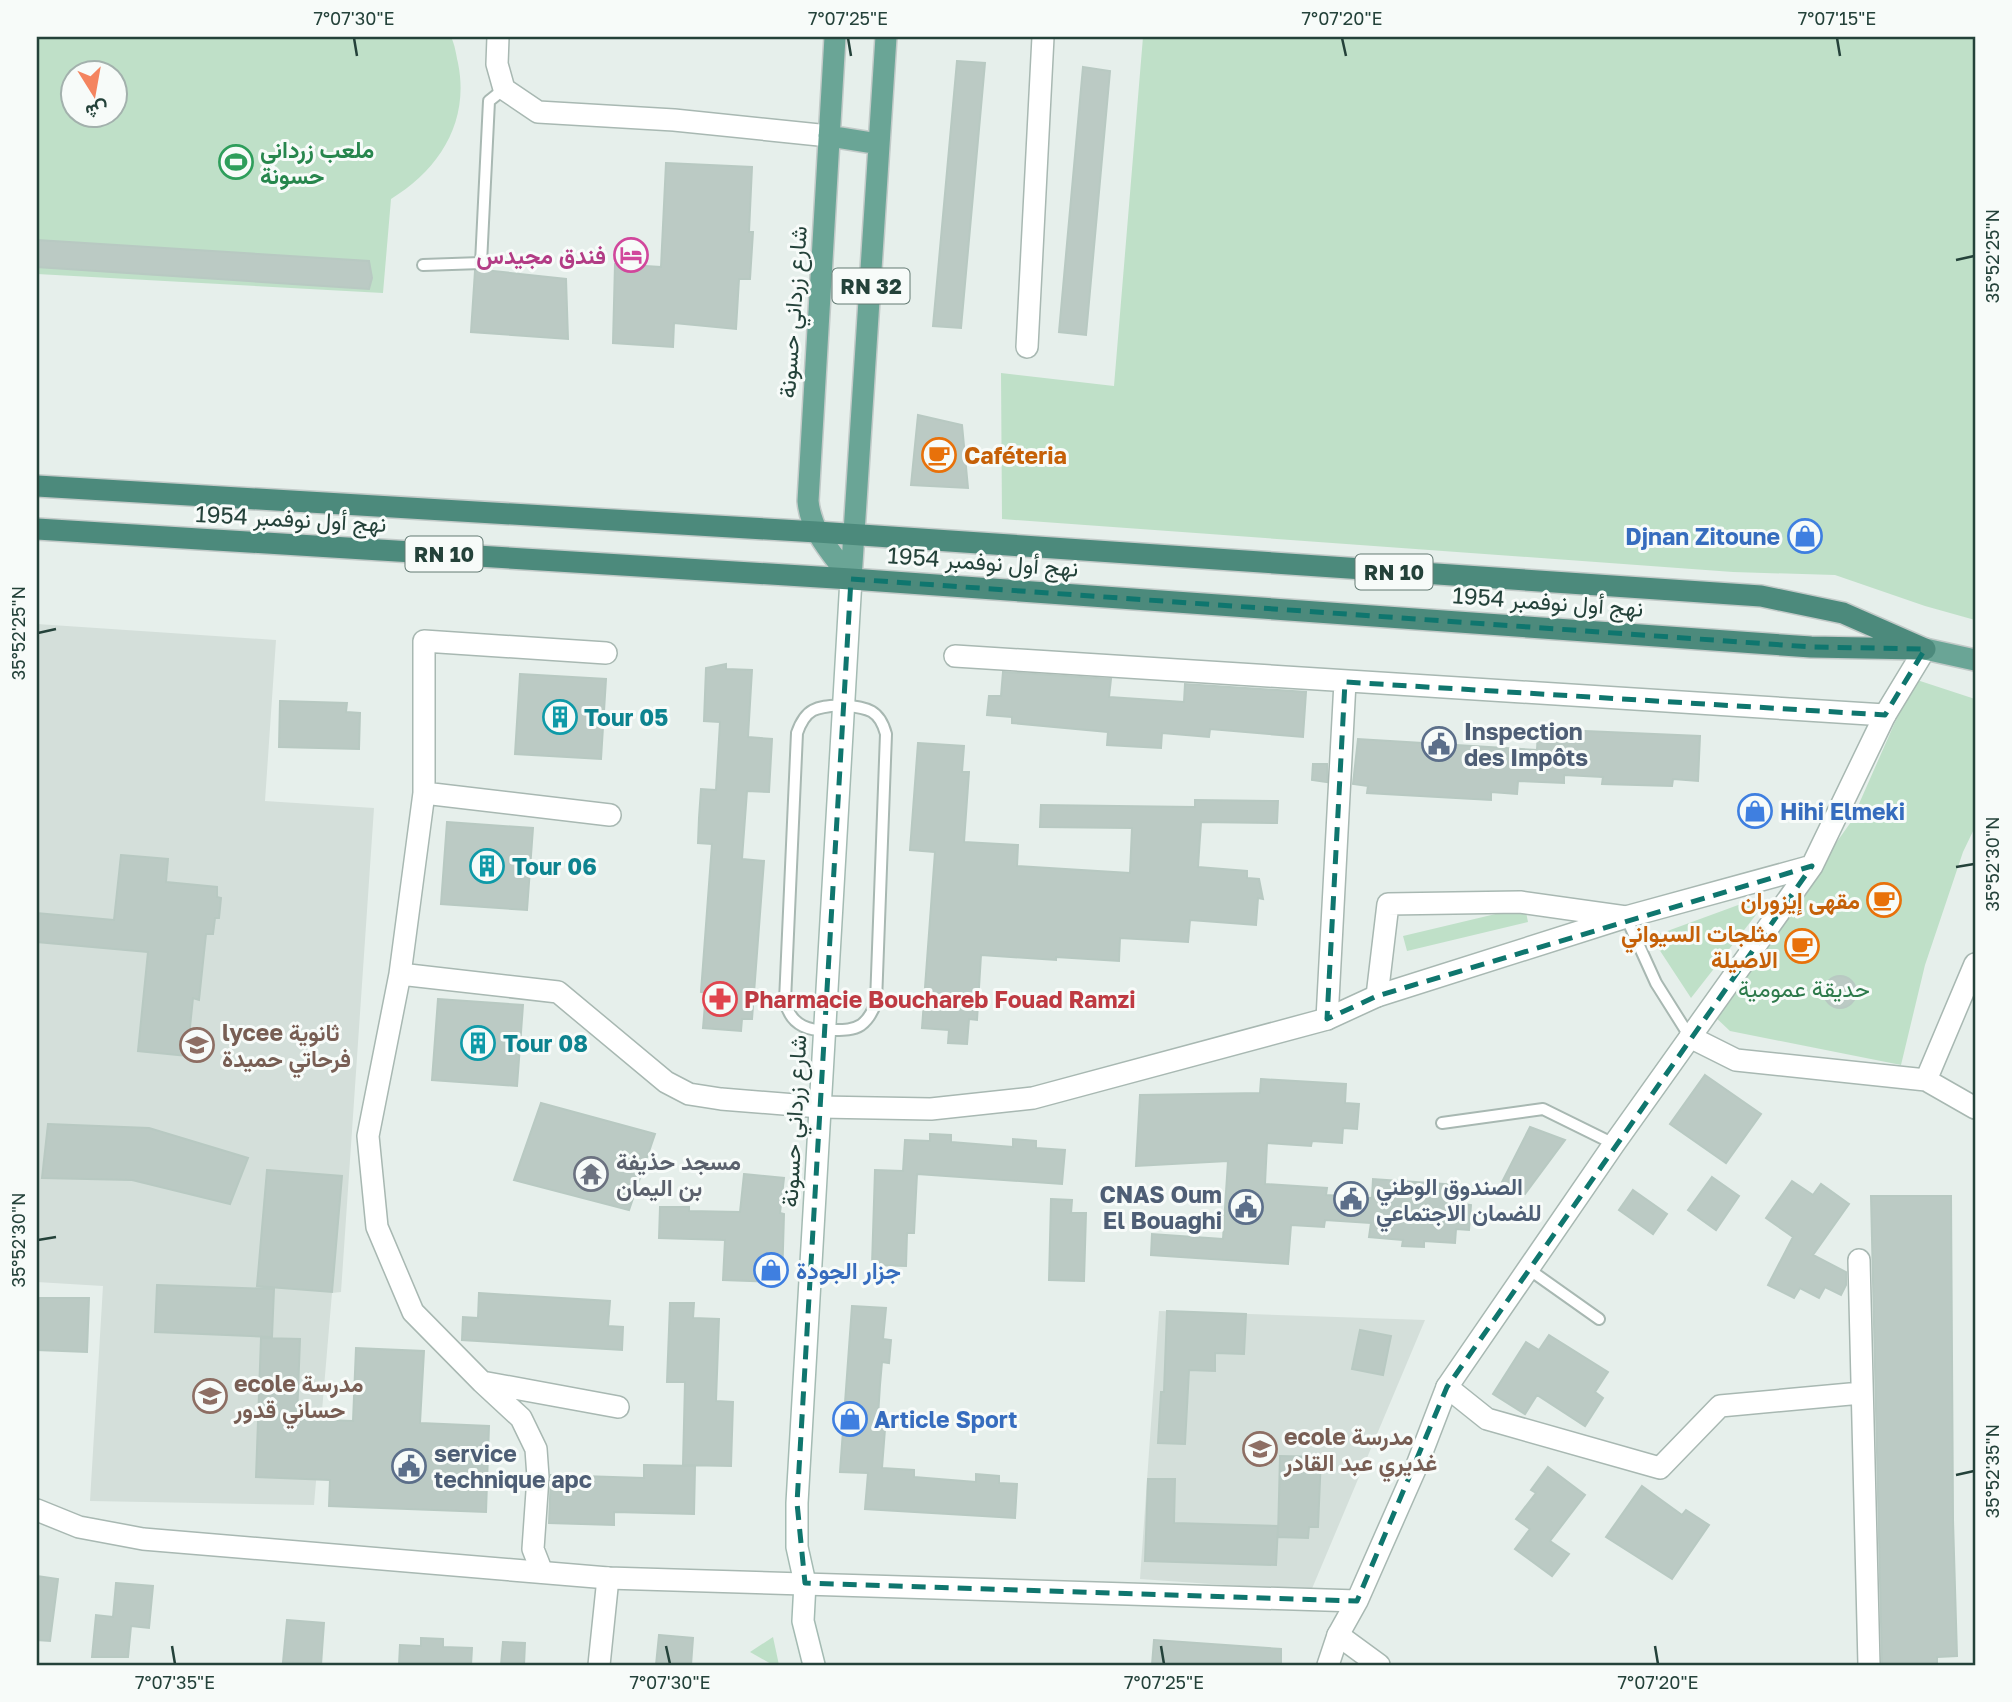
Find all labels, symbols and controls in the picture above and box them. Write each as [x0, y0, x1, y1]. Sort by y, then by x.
text: 7°07'30"E [314, 7, 394, 29]
text: 7°07'25"E [808, 7, 888, 29]
text: 7°07'20"E [1302, 7, 1382, 29]
text: 7°07'15"E [1798, 7, 1876, 29]
north arrow [60, 60, 130, 130]
text: ش [84, 97, 111, 125]
place label: ملعب زرداني حسونة [260, 135, 374, 191]
sports icon: ملعب زرداني حسونة [217, 143, 255, 181]
text: 35°52'25"N [1981, 209, 2003, 303]
street label: شارع زرداني حسونة [772, 225, 818, 400]
hotel icon: فندق مجيدس [612, 236, 650, 274]
place label: فندق مجيدس [476, 241, 606, 270]
road number: RN 32 [832, 268, 910, 304]
cafe icon: Caféteria [920, 436, 958, 474]
place label: Caféteria [964, 441, 1067, 469]
street label: نهج أول نوفمبر 1954 [195, 499, 387, 540]
shop icon: Djnan Zitoune [1786, 517, 1824, 555]
place label: Djnan Zitoune [1625, 522, 1780, 550]
road number: RN 10 [406, 536, 482, 572]
street label: نهج أول نوفمبر 1954 [886, 540, 1079, 585]
road number: RN 10 [1356, 554, 1432, 590]
street label: نهج أول نوفمبر 1954 [1451, 580, 1644, 625]
text: 35°52'25"N [7, 586, 29, 680]
building icon: Tour 05 [541, 698, 579, 736]
place label: Tour 05 [584, 703, 668, 731]
place label: Inspection des Impôts [1464, 717, 1588, 771]
public building icon: Inspection des Impôts [1420, 725, 1458, 763]
shop icon: Hihi Elmeki [1736, 792, 1774, 830]
place label: Hihi Elmeki [1780, 797, 1905, 825]
text: 35°52'30"N [1981, 816, 2003, 912]
building icon: Tour 06 [468, 847, 506, 885]
place label: Tour 06 [512, 852, 597, 880]
cafe icon: مقهى إيزوران [1865, 881, 1903, 919]
place label: مقهى إيزوران [1740, 886, 1860, 916]
place label: مثلجات السيواني الاصيلة [1621, 919, 1778, 974]
cafe icon: مثلجات السيواني الاصيلة [1783, 927, 1821, 965]
park label: حديقة عمومية [1738, 974, 1870, 1004]
pharmacy icon: Pharmacie Bouchareb Fouad Ramzi [701, 980, 739, 1018]
place label: Pharmacie Bouchareb Fouad Ramzi [744, 985, 1136, 1013]
place label: lycee ثانوية فرحاتي حميدة [222, 1018, 351, 1079]
building icon: Tour 08 [459, 1024, 497, 1062]
school or university icon: lycee ثانوية فرحاتي حميدة [178, 1026, 216, 1064]
place label: Tour 08 [503, 1029, 588, 1057]
street label: شارع زرداني حسونة [774, 1034, 817, 1208]
place label: مسجد حذيفة بن اليمان [616, 1147, 741, 1202]
temple icon: مسجد حذيفة بن اليمان [572, 1155, 610, 1193]
place label: الصندوق الوطني للضمان الاجتماعي [1376, 1172, 1542, 1233]
place label: CNAS Oum El Bouaghi [1099, 1180, 1222, 1234]
public building icon: الصندوق الوطني للضمان الاجتماعي [1332, 1180, 1370, 1218]
public building icon: CNAS Oum El Bouaghi [1227, 1188, 1265, 1226]
text: 35°52'30"N [7, 1192, 29, 1288]
shop icon: جزار الجودة [752, 1251, 790, 1289]
place label: جزار الجودة [796, 1256, 901, 1286]
place label: ecole مدرسة حساني قدور [233, 1369, 364, 1430]
school or university icon: ecole مدرسة حساني قدور [191, 1377, 229, 1415]
shop icon: Article Sport [831, 1400, 869, 1438]
place label: Article Sport [874, 1405, 1017, 1433]
place label: ecole مدرسة غديري عبد القادر [1283, 1422, 1437, 1482]
text: 35°52'35"N [1981, 1424, 2003, 1518]
school or university icon: ecole مدرسة غديري عبد القادر [1241, 1430, 1279, 1468]
place label: service technique apc [434, 1439, 592, 1493]
public building icon: service technique apc [390, 1447, 428, 1485]
text: 7°07'35"E [135, 1671, 215, 1693]
text: 7°07'30"E [630, 1671, 710, 1693]
text: 7°07'25"E [1124, 1671, 1204, 1693]
text: 7°07'20"E [1618, 1671, 1698, 1693]

